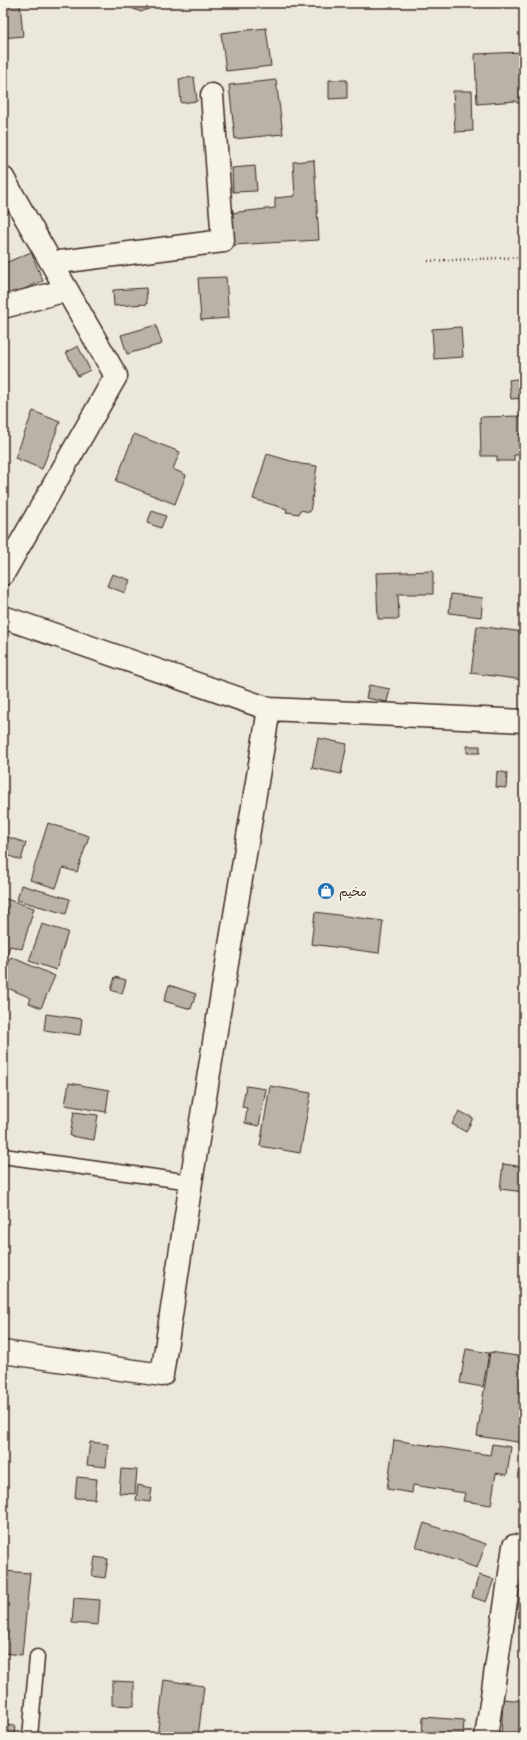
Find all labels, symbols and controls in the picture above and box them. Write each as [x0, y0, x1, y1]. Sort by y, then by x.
shop icon: مخيم [316, 881, 336, 901]
place label: مخيم [339, 884, 367, 901]

